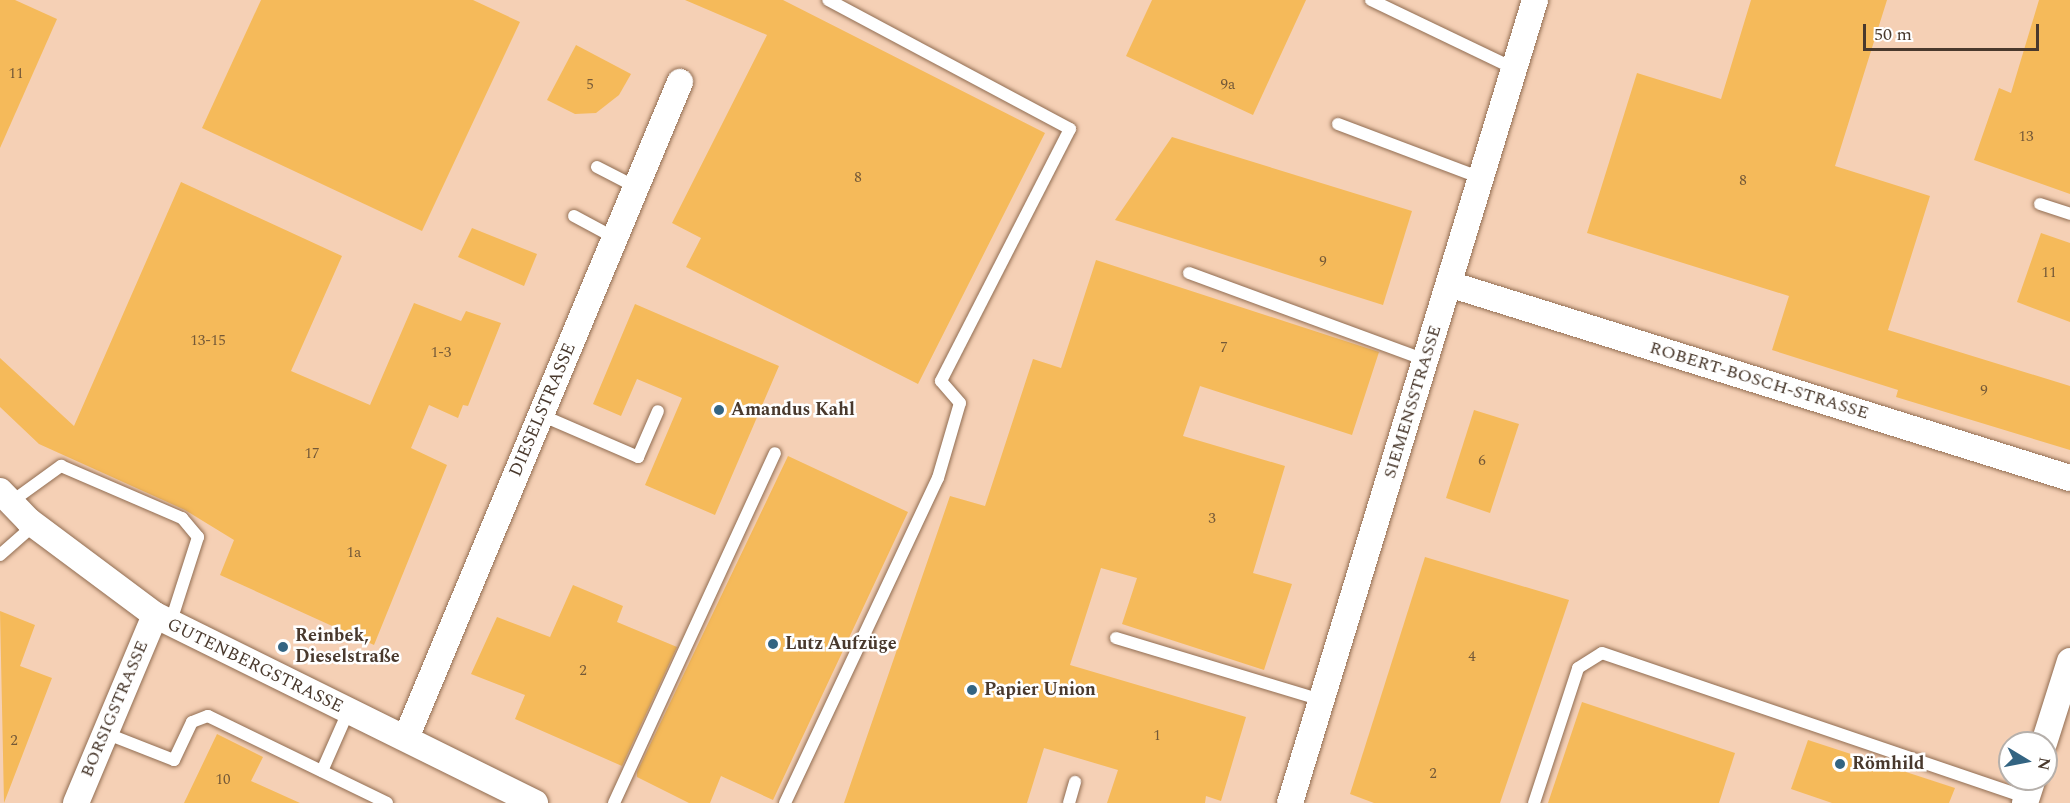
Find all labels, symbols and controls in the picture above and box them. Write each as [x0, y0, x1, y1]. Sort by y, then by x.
scale bar [1866, 12, 2042, 50]
text: 50 m [1874, 21, 1912, 48]
house number: 11 [9, 65, 23, 83]
house number: 5 [586, 76, 594, 94]
house number: 9a [1221, 76, 1235, 94]
house number: 13 [2019, 128, 2033, 146]
house number: 8 [854, 169, 862, 187]
house number: 8 [1739, 172, 1747, 190]
house number: 9 [1319, 253, 1327, 271]
house number: 11 [2042, 264, 2056, 282]
street label: SIEMENSSTRASSE [1379, 323, 1447, 481]
house number: 13-15 [190, 332, 226, 350]
street label: ROBERT-BOSCH-STRASSE [1647, 337, 1871, 425]
house number: 7 [1220, 339, 1228, 357]
street label: DIESELSTRASSE [505, 340, 581, 480]
house number: 1-3 [431, 344, 451, 362]
house number: 9 [1980, 382, 1988, 400]
place label: Amandus Kahl [731, 399, 855, 421]
marker: Amandus Kahl [712, 403, 726, 417]
house number: 17 [305, 445, 319, 463]
house number: 6 [1478, 452, 1486, 470]
house number: 3 [1208, 510, 1216, 528]
house number: 1a [347, 544, 361, 562]
street label: GUTENBERGSTRASSE [163, 614, 347, 718]
place label: Reinbek, Dieselstraße [295, 626, 400, 668]
place label: Lutz Aufzüge [785, 633, 897, 655]
street label: BORSIGSTRASSE [76, 637, 154, 781]
marker: Lutz Aufzüge [766, 637, 780, 651]
marker: Reinbek, Dieselstraße [276, 640, 290, 654]
house number: 4 [1468, 648, 1476, 666]
house number: 2 [579, 662, 587, 680]
place label: Papier Union [984, 679, 1096, 701]
marker: Papier Union [965, 683, 979, 697]
house number: 1 [1153, 727, 1161, 745]
north arrow [1998, 731, 2058, 791]
house number: 2 [10, 732, 18, 750]
place label: Römhild [1852, 753, 1924, 775]
text: N [2031, 755, 2057, 772]
marker: Römhild [1833, 757, 1847, 771]
house number: 2 [1429, 765, 1437, 783]
house number: 10 [216, 771, 230, 789]

